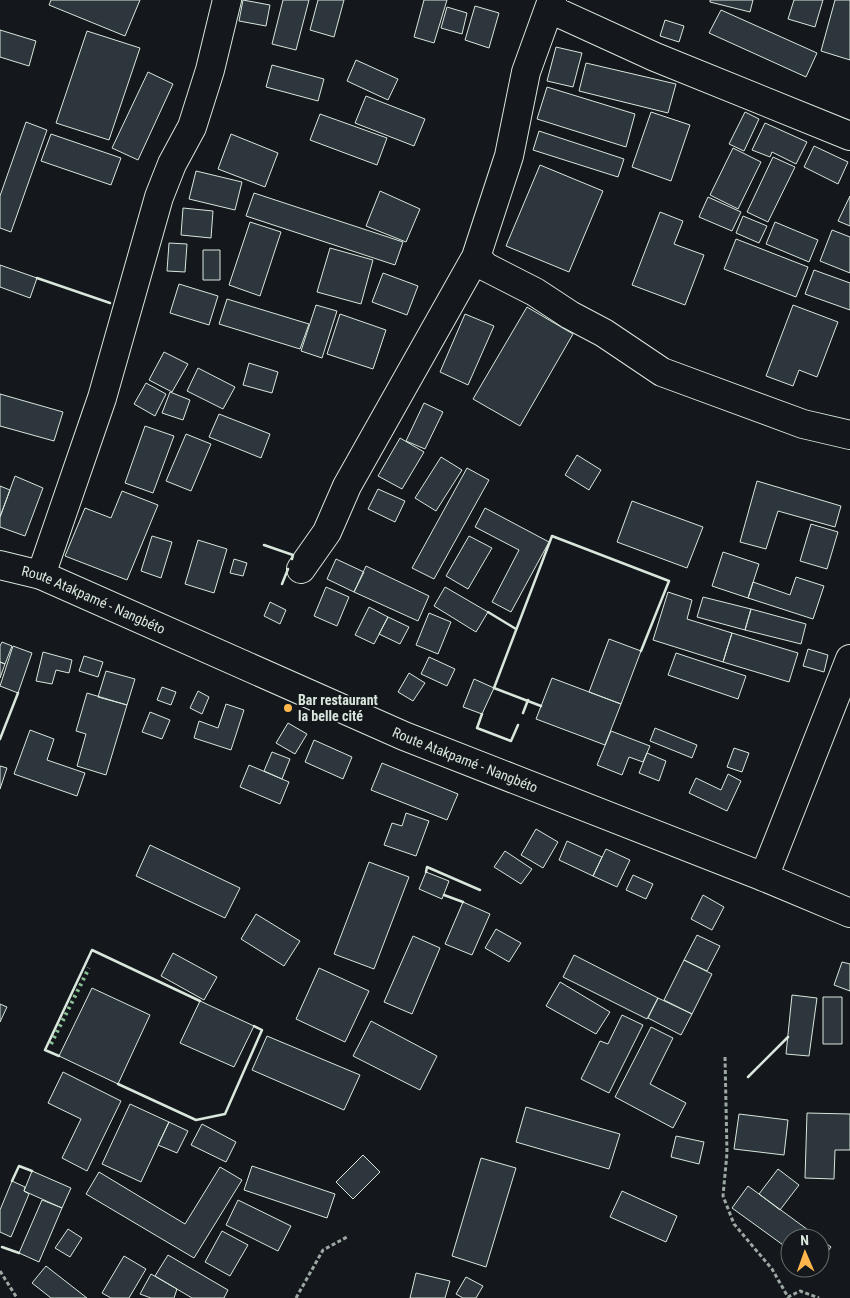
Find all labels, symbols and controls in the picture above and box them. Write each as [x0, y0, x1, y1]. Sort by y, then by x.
street label: Route Atakpamé - Nangbéto [20, 563, 168, 637]
place label: Bar restaurant la belle cité [298, 692, 378, 724]
marker: Bar restaurant la belle cité [282, 702, 294, 714]
street label: Route Atakpamé - Nangbéto [390, 724, 540, 796]
north arrow [780, 1228, 830, 1278]
text: N [800, 1232, 809, 1248]

